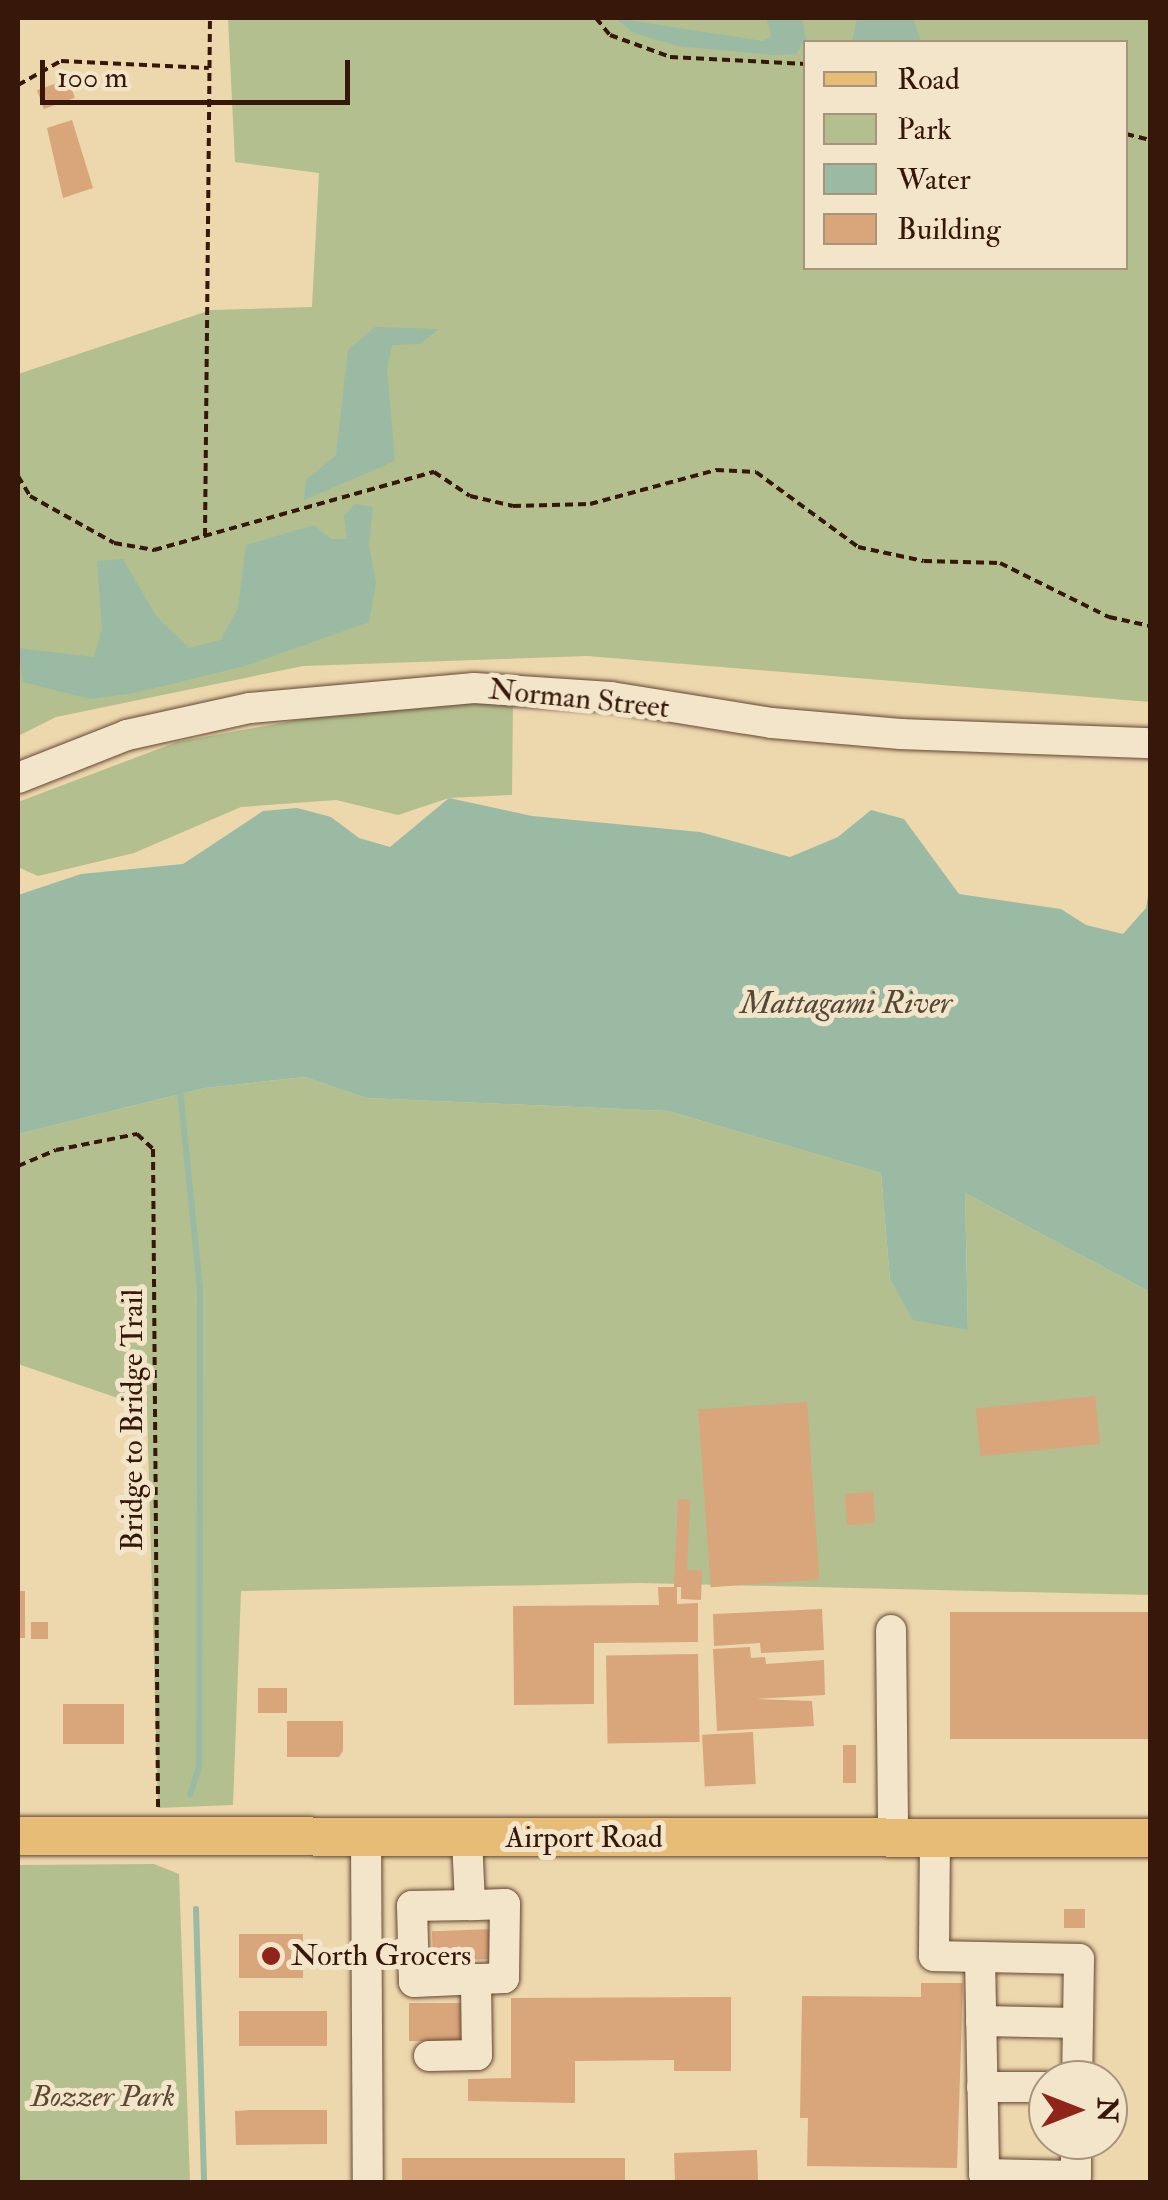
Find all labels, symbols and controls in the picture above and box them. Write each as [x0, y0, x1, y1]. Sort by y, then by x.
scale bar [45, 40, 355, 102]
legend [803, 40, 1128, 270]
text: 100 m [57, 59, 128, 96]
text: Road [897, 61, 960, 98]
text: Park [897, 111, 952, 148]
text: Water [897, 161, 971, 198]
text: Building [897, 211, 1001, 248]
street label: Norman Street [487, 672, 671, 726]
water label: Mattagami River [740, 984, 952, 1022]
street label: Bridge to Bridge Trail [115, 1289, 151, 1551]
street label: Airport Road [505, 1820, 663, 1856]
place label: North Grocers [291, 1938, 471, 1974]
marker: North Grocers [260, 1945, 282, 1967]
north arrow [1028, 2060, 1128, 2160]
park label: Bozzer Park [31, 2079, 175, 2115]
text: N [1089, 2097, 1124, 2123]

